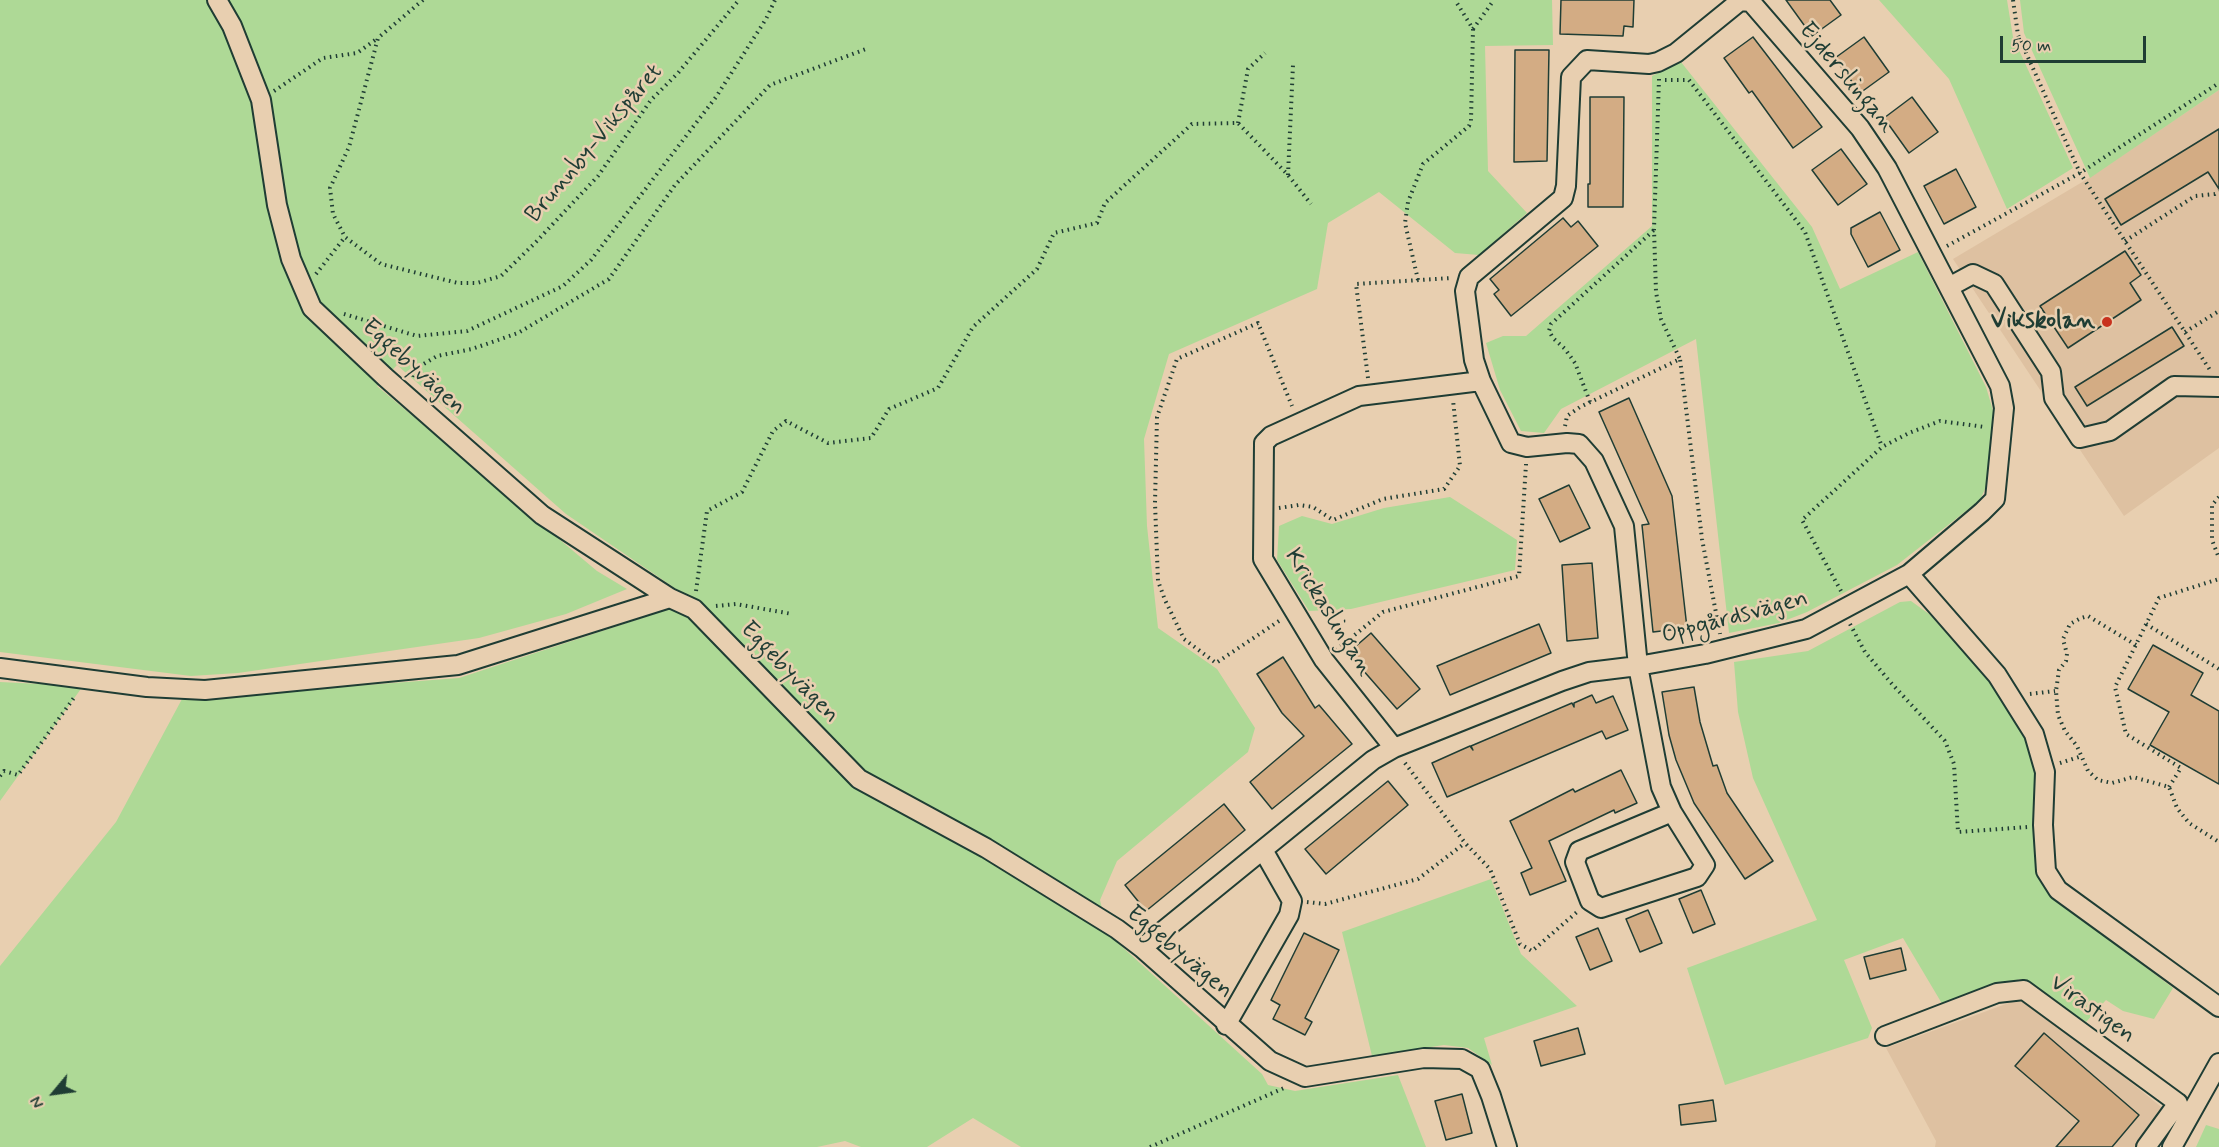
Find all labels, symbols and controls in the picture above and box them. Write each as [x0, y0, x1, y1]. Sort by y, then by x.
street label: Ejderslingan [1791, 17, 1901, 139]
scale bar [2003, 24, 2148, 62]
text: 50 m [2011, 34, 2051, 58]
street label: Brunnby-Vikspåret [520, 59, 670, 229]
place label: Vikskolan [1991, 308, 2095, 336]
street label: Eggebyvägen [355, 314, 471, 422]
marker: Vikskolan [2100, 315, 2114, 329]
street label: Krickaslingan [1277, 544, 1379, 682]
street label: Oppgårdsvägen [1659, 585, 1811, 651]
street label: Eggebyvägen [733, 616, 845, 730]
street label: Eggebyvägen [1120, 900, 1238, 1006]
street label: Virastigen [2044, 969, 2140, 1051]
north arrow [24, 1063, 84, 1123]
text: N [26, 1092, 50, 1112]

